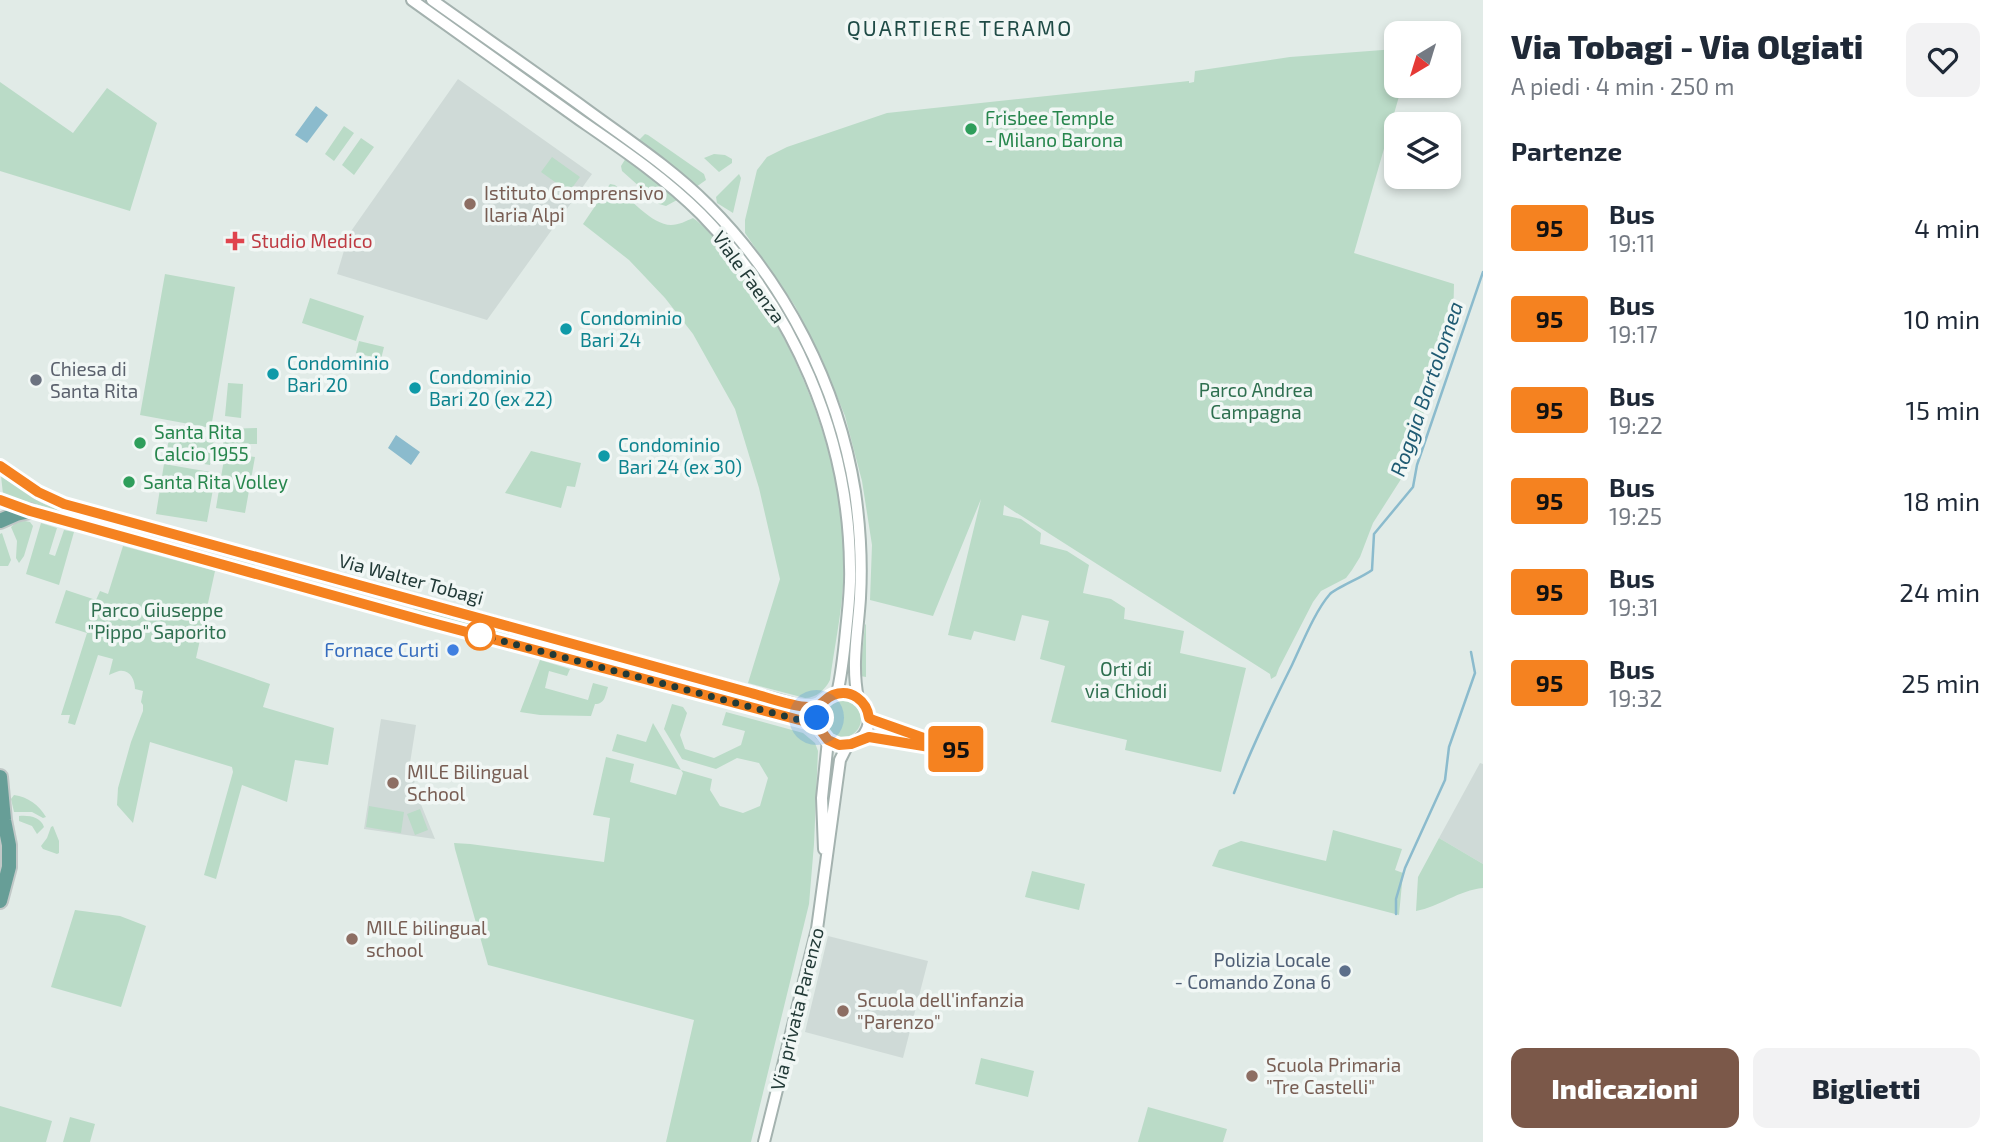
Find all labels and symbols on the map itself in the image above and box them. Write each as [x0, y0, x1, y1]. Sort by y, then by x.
district label: QUARTIERE TERAMO [847, 15, 1073, 41]
north arrow [1384, 21, 1461, 98]
place label: Frisbee Temple - Milano Barona [985, 106, 1123, 151]
marker: Frisbee Temple - Milano Barona [963, 121, 979, 137]
place label: Istituto Comprensivo Ilaria Alpi [484, 181, 664, 226]
marker: Istituto Comprensivo Ilaria Alpi [462, 196, 478, 212]
street label: Viale Faenza [708, 226, 791, 327]
place label: Studio Medico [251, 229, 373, 252]
marker: Studio Medico [225, 231, 245, 251]
water label: Roggia Bartolomea [1384, 298, 1467, 479]
place label: Condominio Bari 24 [580, 306, 682, 351]
marker: Condominio Bari 24 [558, 321, 574, 337]
place label: Condominio Bari 20 [287, 351, 389, 396]
place label: Chiesa di Santa Rita [50, 357, 138, 402]
place label: Condominio Bari 20 (ex 22) [429, 365, 553, 410]
marker: Condominio Bari 20 [265, 366, 281, 382]
marker: Chiesa di Santa Rita [28, 372, 44, 388]
park label: Parco Andrea Campagna [1199, 378, 1313, 423]
marker: Condominio Bari 20 (ex 22) [407, 380, 423, 396]
place label: Santa Rita Calcio 1955 [154, 420, 249, 465]
place label: Condominio Bari 24 (ex 30) [618, 433, 742, 478]
marker: Santa Rita Calcio 1955 [132, 435, 148, 451]
marker: Condominio Bari 24 (ex 30) [596, 448, 612, 464]
place label: Santa Rita Volley [143, 470, 288, 493]
marker: Santa Rita Volley [121, 474, 137, 490]
street label: Via Walter Tobagi [336, 548, 486, 609]
park label: Parco Giuseppe "Pippo" Saporito [87, 598, 227, 643]
unlabelled marker [465, 620, 495, 650]
place label: Fornace Curti [324, 638, 439, 661]
marker: Fornace Curti [445, 642, 461, 658]
park label: Orti di via Chiodi [1085, 657, 1167, 702]
your location [799, 700, 834, 735]
line badge: 95 [925, 726, 988, 772]
place label: MILE Bilingual School [407, 760, 529, 805]
marker: MILE Bilingual School [385, 775, 401, 791]
place label: MILE bilingual school [366, 916, 487, 961]
street label: Via privata Parenzo [765, 925, 828, 1093]
marker: MILE bilingual school [344, 931, 360, 947]
place label: Polizia Locale - Comando Zona 6 [1174, 948, 1331, 993]
marker: Polizia Locale - Comando Zona 6 [1337, 963, 1353, 979]
place label: Scuola dell'infanzia "Parenzo" [857, 988, 1024, 1033]
marker: Scuola dell'infanzia "Parenzo" [835, 1003, 851, 1019]
place label: Scuola Primaria "Tre Castelli" [1266, 1053, 1401, 1098]
marker: Scuola Primaria "Tre Castelli" [1244, 1068, 1260, 1084]

